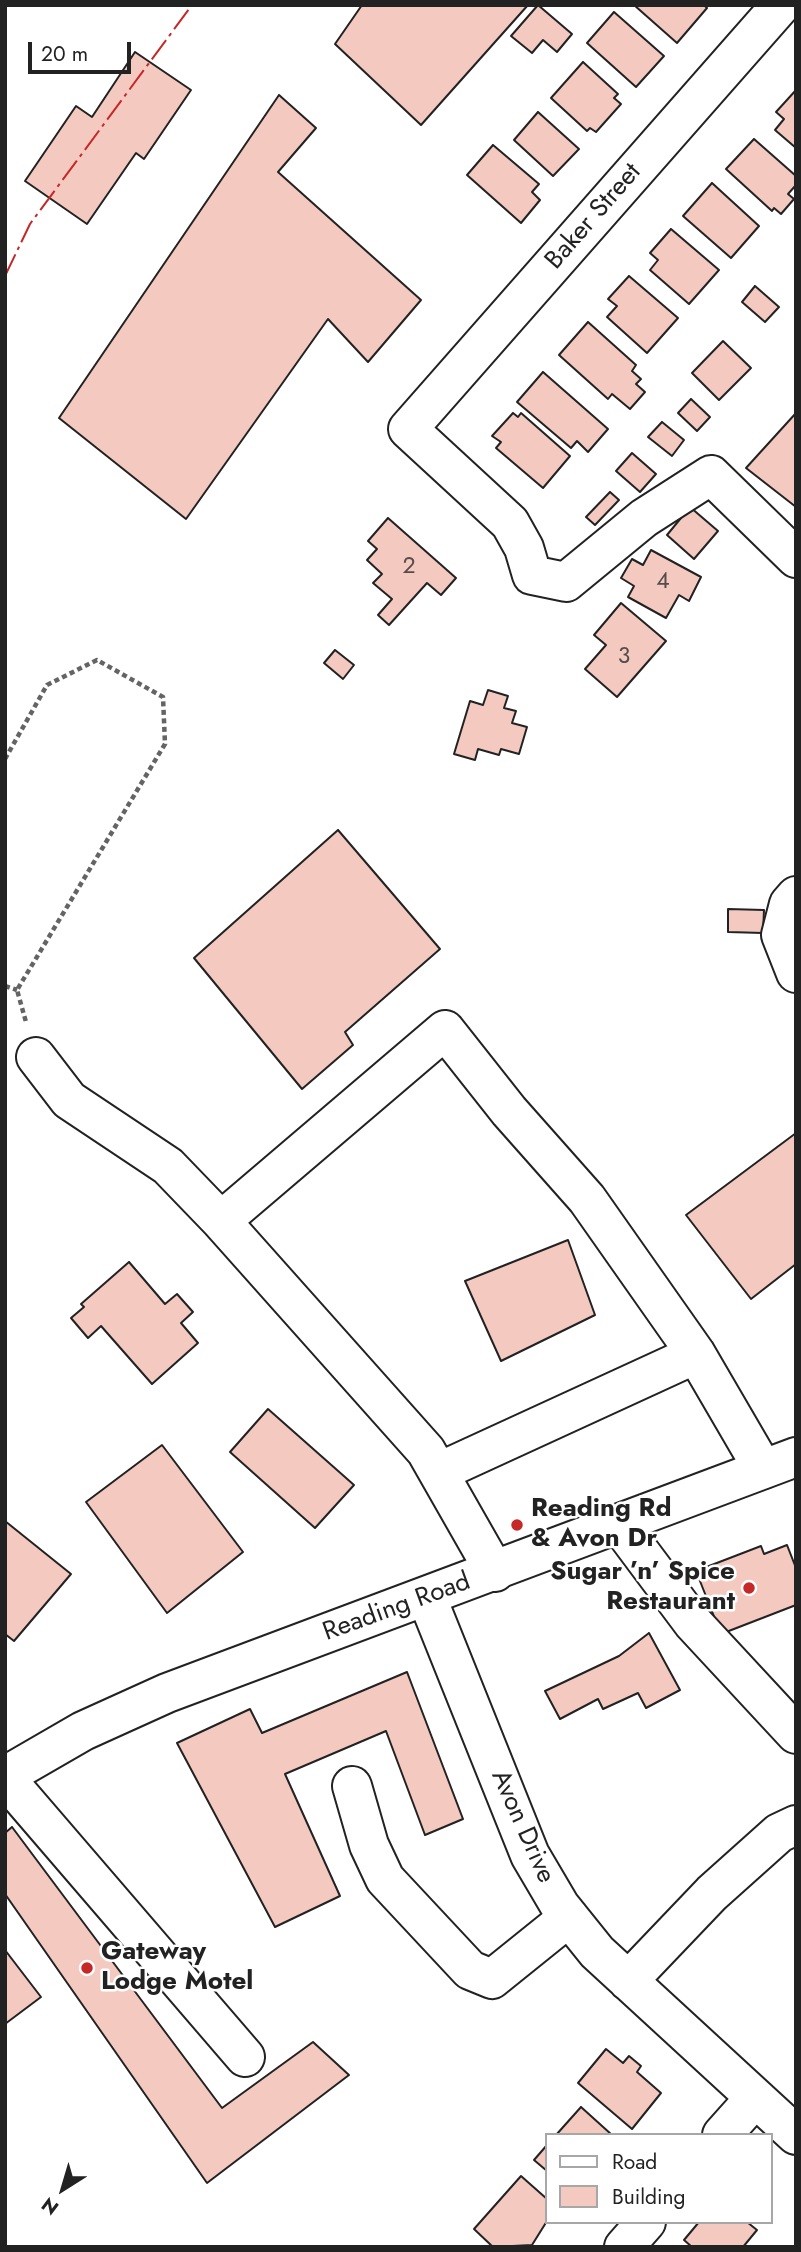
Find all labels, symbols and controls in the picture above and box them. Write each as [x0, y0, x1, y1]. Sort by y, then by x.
scale bar [32, 28, 135, 72]
text: 20 m [41, 39, 88, 69]
street label: Baker Street [540, 158, 648, 276]
house number: 2 [402, 553, 416, 581]
house number: 4 [656, 568, 670, 596]
house number: 3 [618, 643, 630, 671]
place label: Reading Rd & Avon Dr [531, 1494, 671, 1556]
marker: Reading Rd & Avon Dr [509, 1517, 525, 1533]
place label: Sugar ’n’ Spice Restaurant [550, 1557, 735, 1618]
street label: Reading Road [319, 1567, 475, 1649]
marker: Sugar ’n’ Spice Restaurant [741, 1580, 757, 1596]
street label: Avon Drive [483, 1766, 561, 1888]
place label: Gateway Lodge Motel [101, 1937, 253, 1998]
marker: Gateway Lodge Motel [79, 1960, 95, 1976]
legend [546, 2133, 773, 2224]
text: Road [612, 2147, 657, 2177]
north arrow [28, 2154, 98, 2224]
text: Building [612, 2182, 685, 2212]
text: N [36, 2191, 64, 2221]

